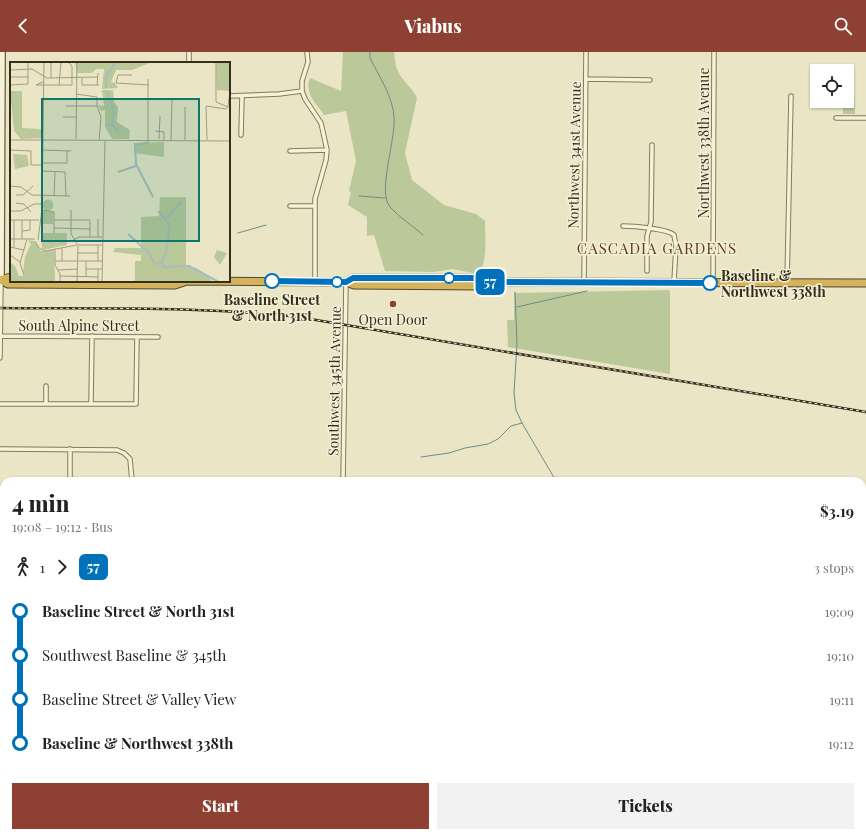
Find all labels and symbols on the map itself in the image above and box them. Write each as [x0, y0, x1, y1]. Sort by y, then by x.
inset map [10, 62, 230, 282]
street label: Northwest 338th Avenue [694, 67, 713, 219]
street label: Northwest 341st Avenue [563, 81, 585, 229]
district label: CASCADIA GARDENS [577, 238, 737, 258]
place label: Baseline & Northwest 338th [721, 266, 826, 301]
line badge: 57 [472, 269, 508, 295]
unlabelled marker [443, 272, 455, 284]
marker: Baseline Street & North 31st [264, 273, 280, 289]
marker: Baseline & Northwest 338th [702, 275, 718, 291]
unlabelled marker [331, 276, 343, 288]
place label: Baseline Street & North 31st [224, 290, 320, 325]
marker: Open Door [388, 299, 398, 309]
street label: Southwest 345th Avenue [323, 306, 345, 456]
place label: Open Door [358, 310, 428, 329]
street label: South Alpine Street [18, 316, 141, 335]

